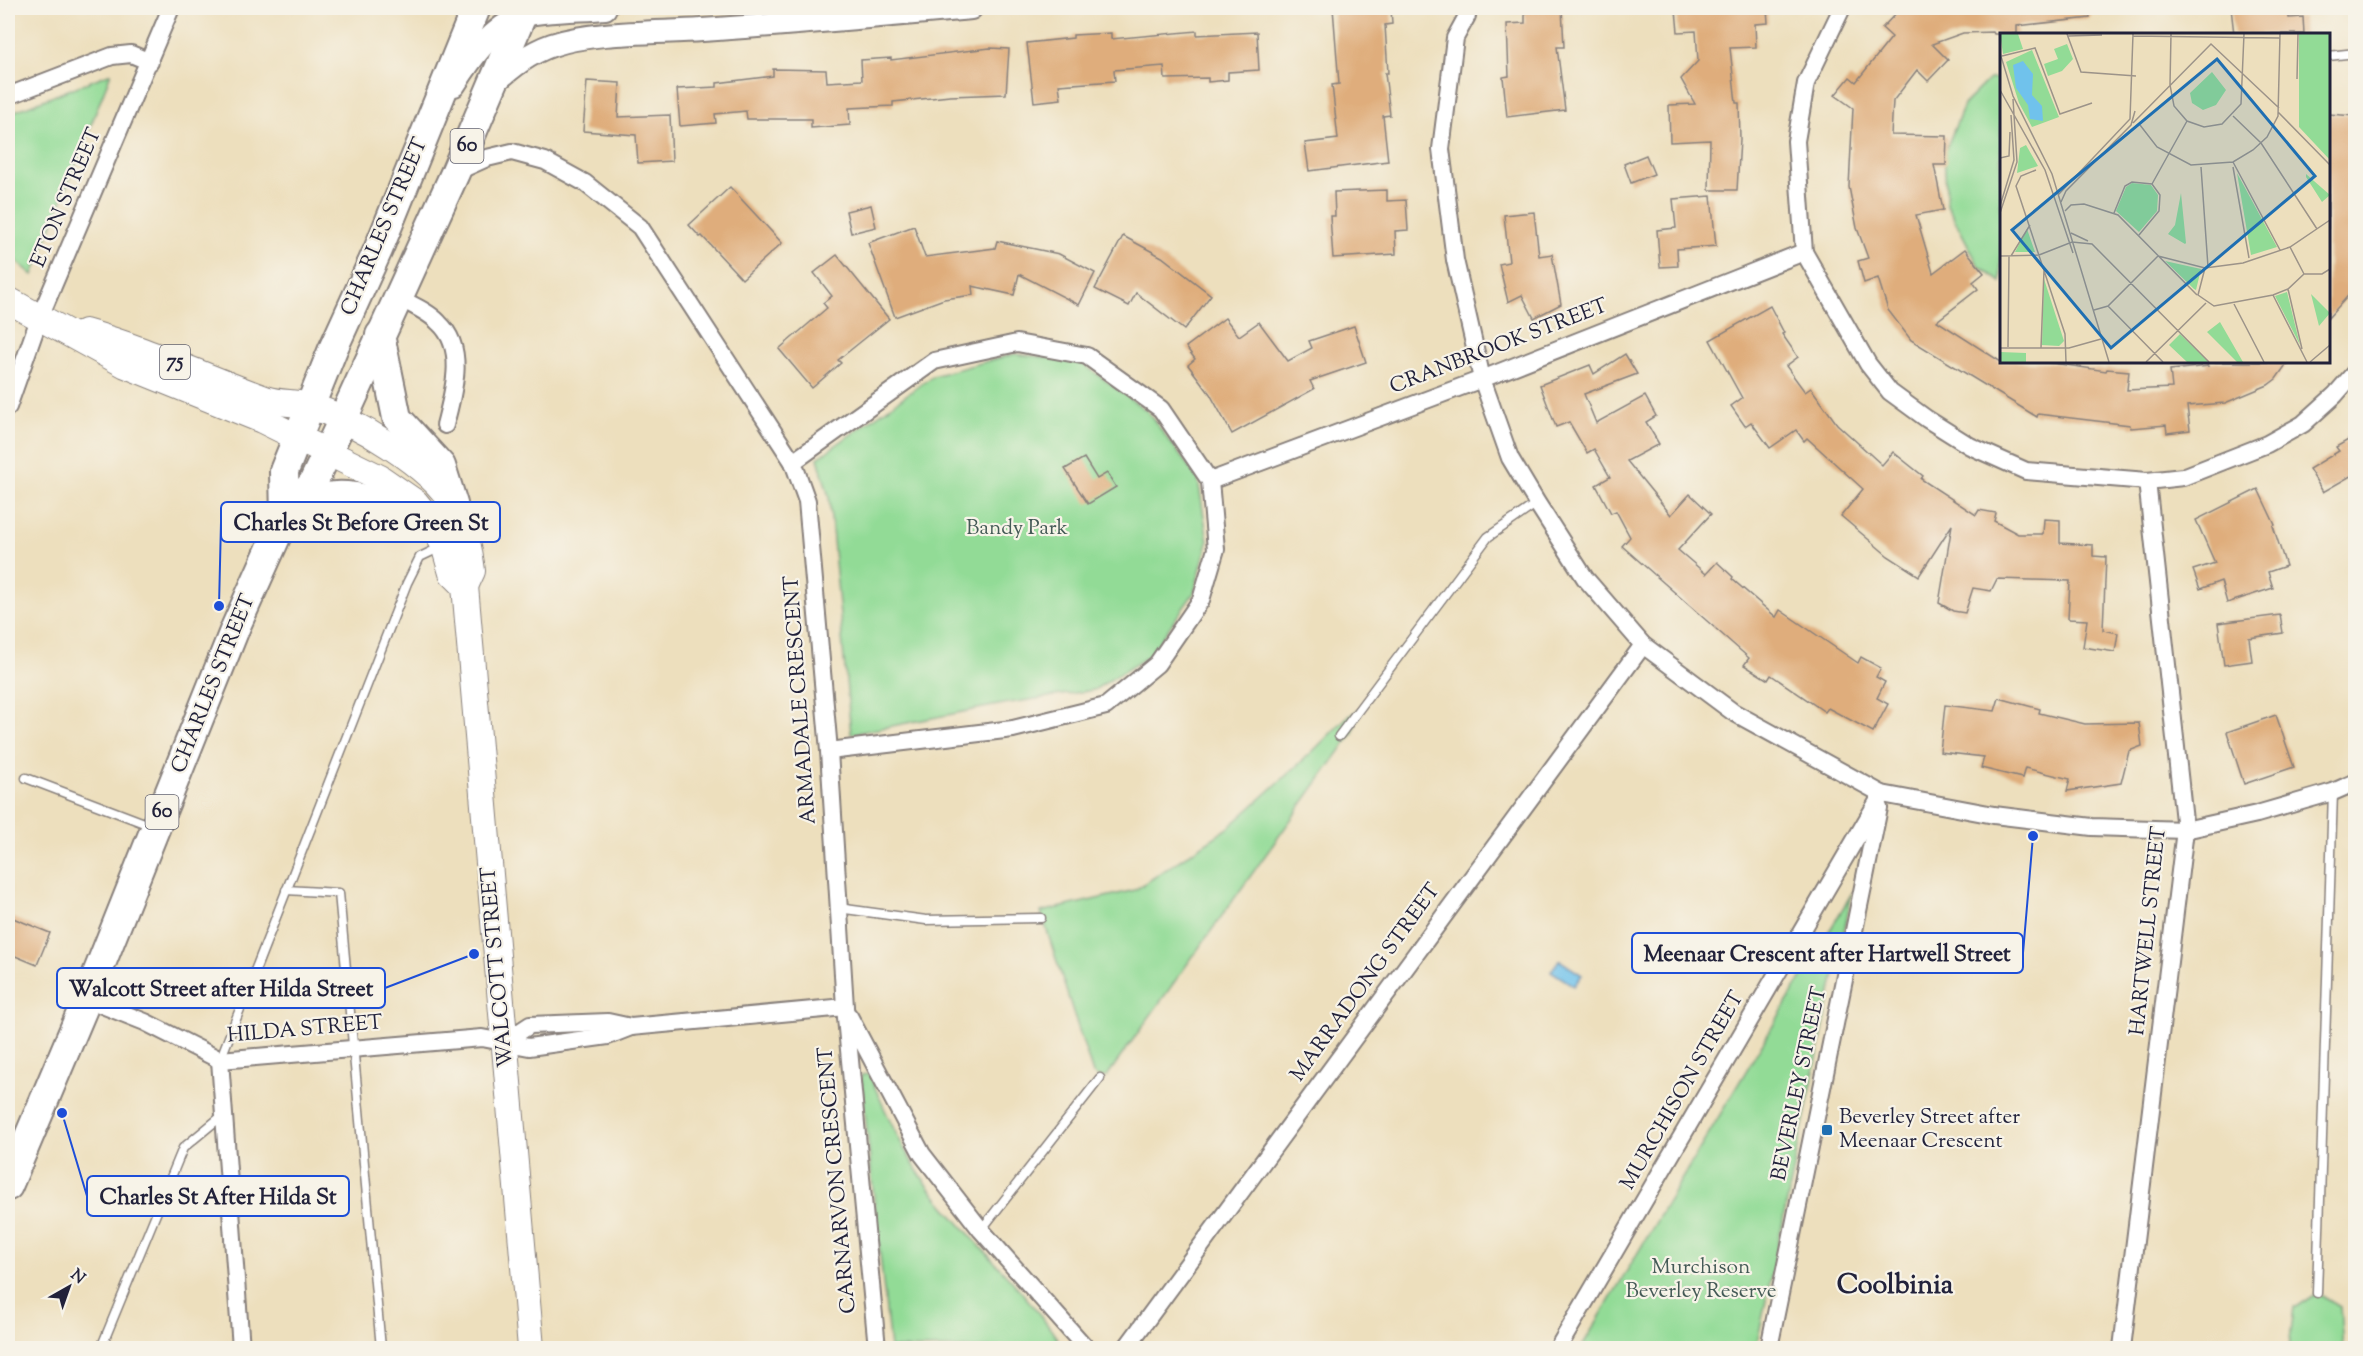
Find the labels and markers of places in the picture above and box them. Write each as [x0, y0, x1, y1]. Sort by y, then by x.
callout: Charles St Before Green St [221, 502, 500, 542]
callout: Meenaar Crescent after Hartwell Street [1632, 933, 2023, 973]
callout: Walcott Street after Hilda Street [57, 968, 385, 1008]
place label: Beverley Street after Meenaar Crescent [1839, 1103, 2020, 1157]
marker: Beverley Street after Meenaar Crescent [1820, 1123, 1834, 1137]
callout: Charles St After Hilda St [87, 1176, 349, 1216]

